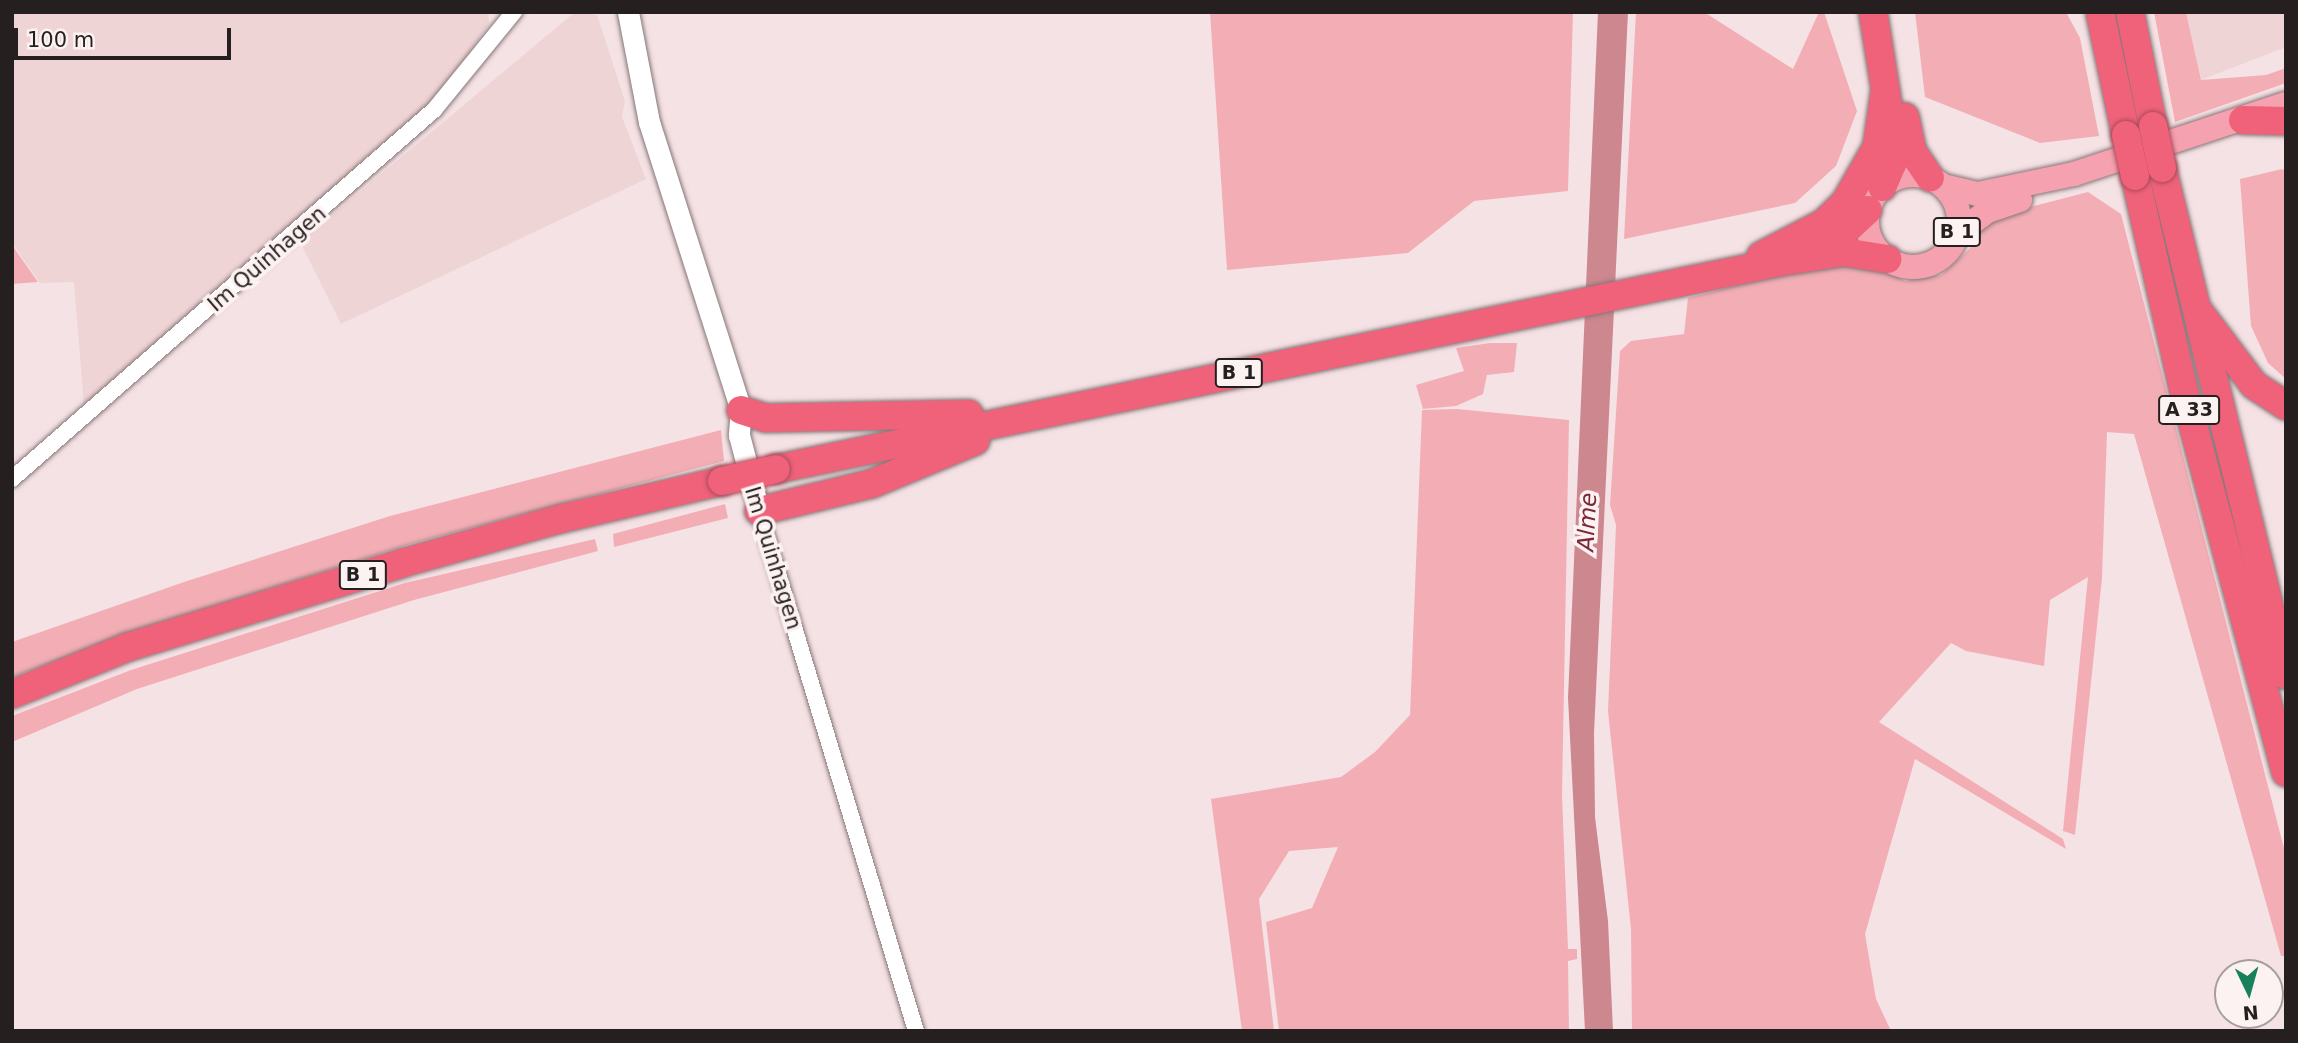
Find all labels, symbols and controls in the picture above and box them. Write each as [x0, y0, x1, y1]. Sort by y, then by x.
scale bar [18, 14, 234, 58]
text: 100 m [27, 28, 94, 52]
street label: Im Quinhagen [203, 201, 331, 317]
road number: B 1 [1932, 216, 1982, 248]
road number: B 1 [1214, 358, 1264, 388]
road number: A 33 [2158, 394, 2220, 426]
street label: Im Quinhagen [739, 484, 807, 632]
water label: Alme [1572, 492, 1602, 552]
road number: B 1 [338, 560, 388, 590]
north arrow [2214, 959, 2284, 1029]
text: N [2242, 1001, 2260, 1025]

